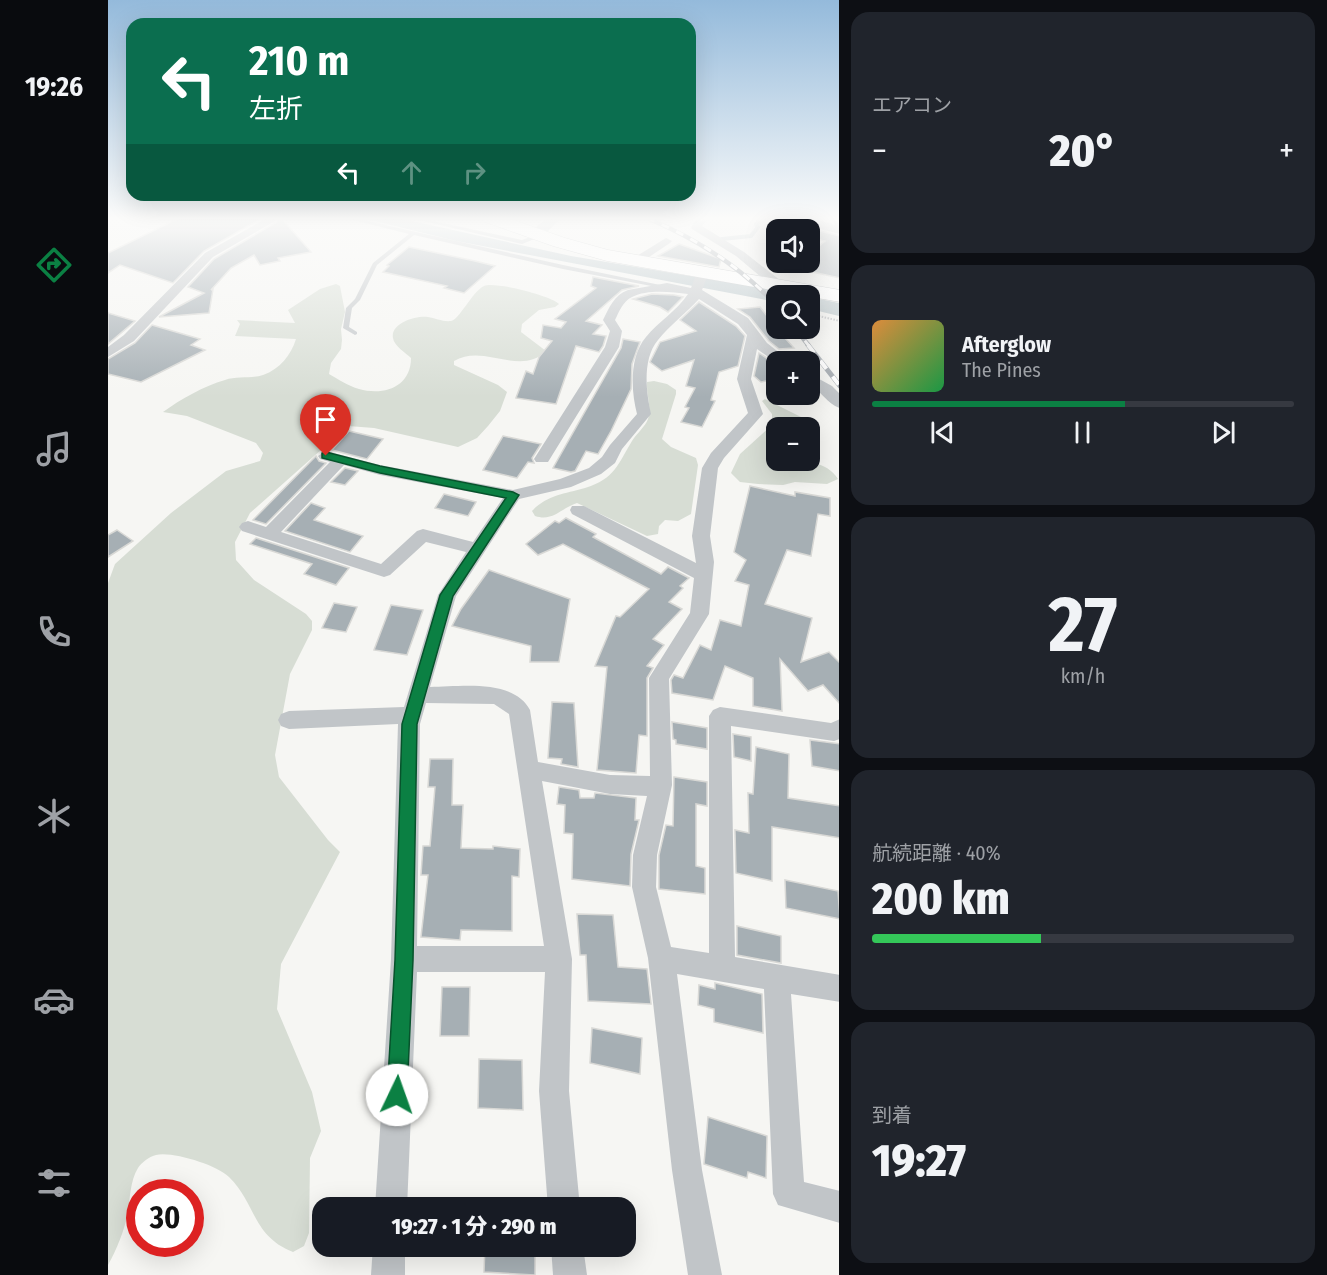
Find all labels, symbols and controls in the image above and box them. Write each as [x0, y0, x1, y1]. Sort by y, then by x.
text: 210 m [249, 36, 349, 86]
icon: left [150, 42, 228, 120]
text: 19:26 [25, 71, 83, 103]
text: 左折 [249, 93, 303, 125]
text: エアコン [872, 93, 952, 117]
text: 20° [1049, 124, 1116, 178]
text: − [872, 131, 887, 171]
text: + [1279, 131, 1294, 171]
icon: left [332, 156, 365, 189]
icon: ahead [395, 156, 428, 189]
icon: right [458, 156, 491, 189]
map controls [766, 219, 820, 471]
button: sound [766, 219, 820, 273]
icon: directions [33, 244, 75, 286]
button: search [766, 285, 820, 339]
text: Afterglow [962, 331, 1051, 358]
button: + [766, 351, 820, 405]
text: The Pines [962, 358, 1041, 382]
pin [300, 394, 351, 456]
icon: arrive [309, 403, 342, 436]
icon: previous [926, 416, 959, 449]
icon: pause [1066, 416, 1099, 449]
icon: next [1207, 416, 1240, 449]
button: − [766, 417, 820, 471]
icon: music [33, 428, 75, 470]
text: 27 [1049, 578, 1117, 672]
icon: phone [33, 611, 75, 653]
text: km/h [1061, 664, 1105, 688]
icon: climate [33, 795, 75, 837]
text: 航続距離 · 40% [872, 841, 1001, 865]
text: 200 km [872, 872, 1010, 926]
icon: car [33, 979, 75, 1021]
position arrow [365, 1063, 429, 1127]
text: 到着 [872, 1103, 912, 1127]
text: 19:27 [872, 1134, 966, 1188]
icon: filters [33, 1162, 75, 1204]
speed limit sign: 30 [126, 1179, 204, 1257]
text: 19:27 · 1 分 · 290 m [392, 1213, 556, 1240]

